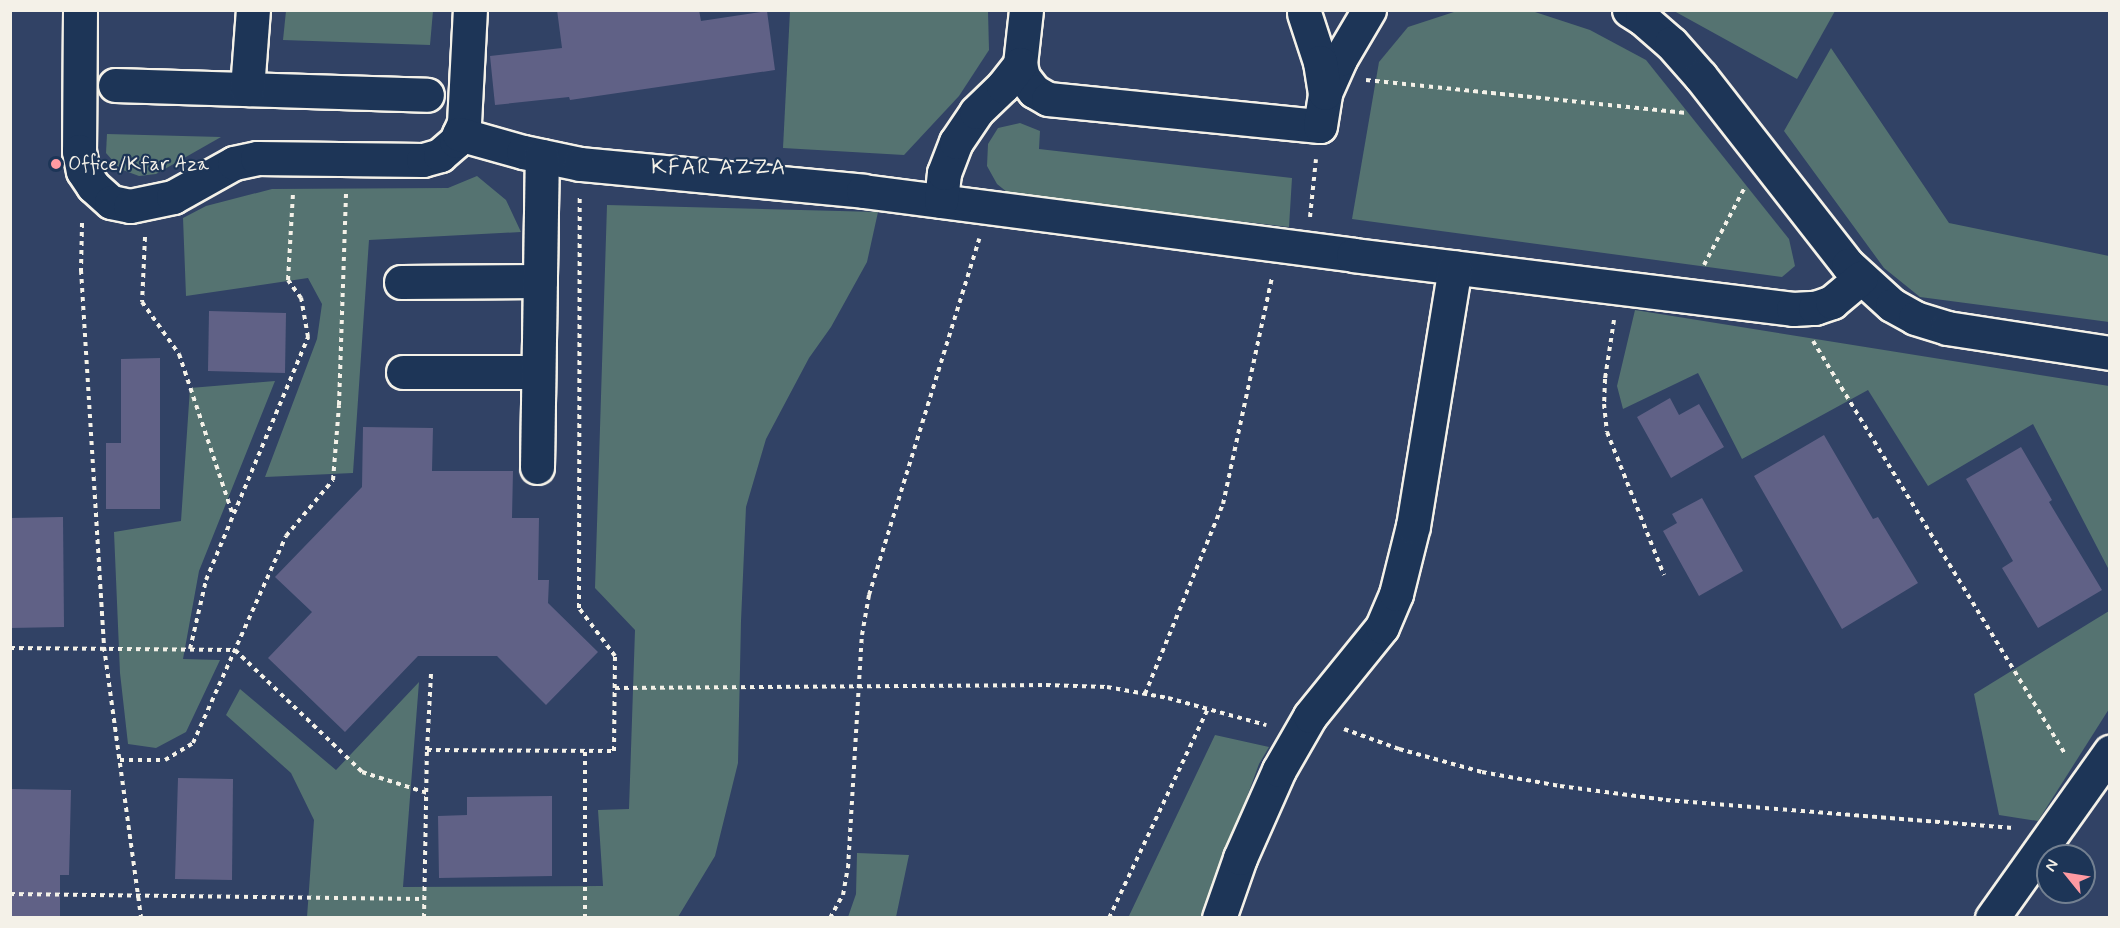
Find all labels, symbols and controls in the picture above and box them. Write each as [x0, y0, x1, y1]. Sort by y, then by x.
place label: Office/Kfar Aza [68, 152, 207, 176]
district label: KFAR AZZA [652, 156, 786, 182]
marker: Office/Kfar Aza [49, 157, 63, 171]
north arrow [2036, 844, 2096, 904]
text: N [2040, 856, 2063, 876]

